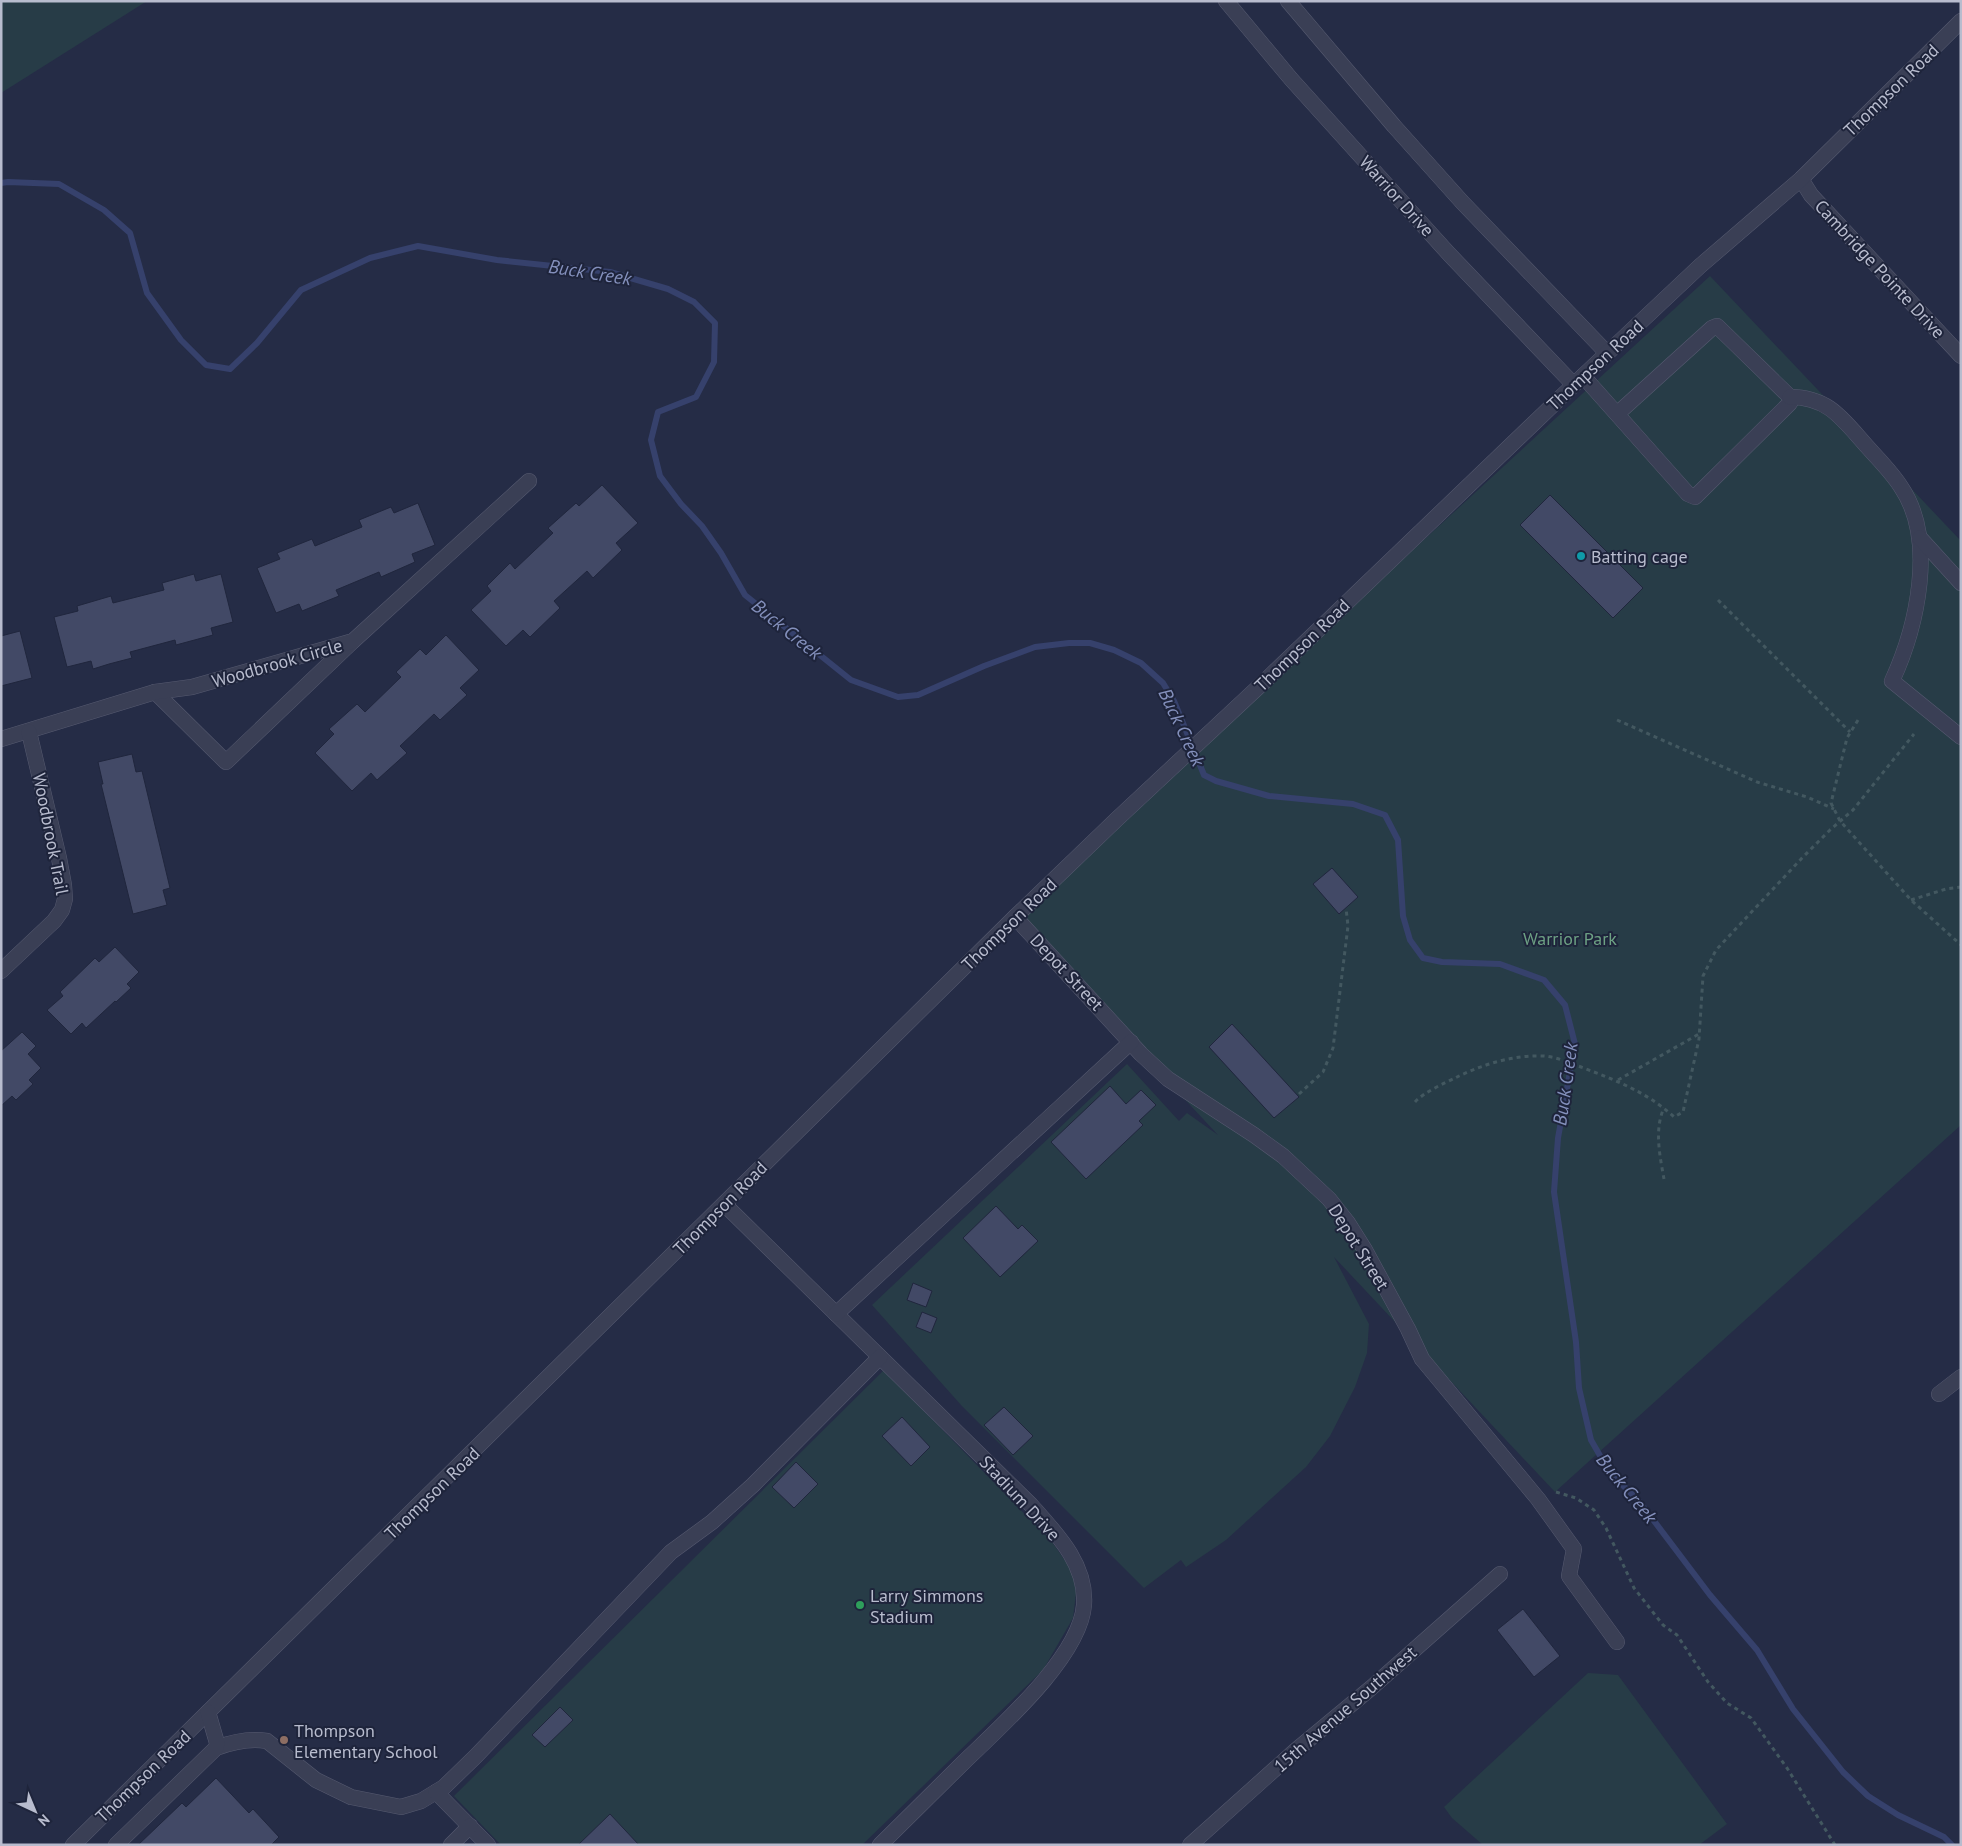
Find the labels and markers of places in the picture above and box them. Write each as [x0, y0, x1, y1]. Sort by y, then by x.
place label: Batting cage [1591, 545, 1688, 568]
marker: Batting cage [1575, 550, 1587, 562]
place label: Larry Simmons Stadium [870, 1584, 983, 1628]
marker: Larry Simmons Stadium [854, 1599, 866, 1611]
place label: Thompson Elementary School [294, 1719, 438, 1763]
marker: Thompson Elementary School [278, 1734, 290, 1746]

